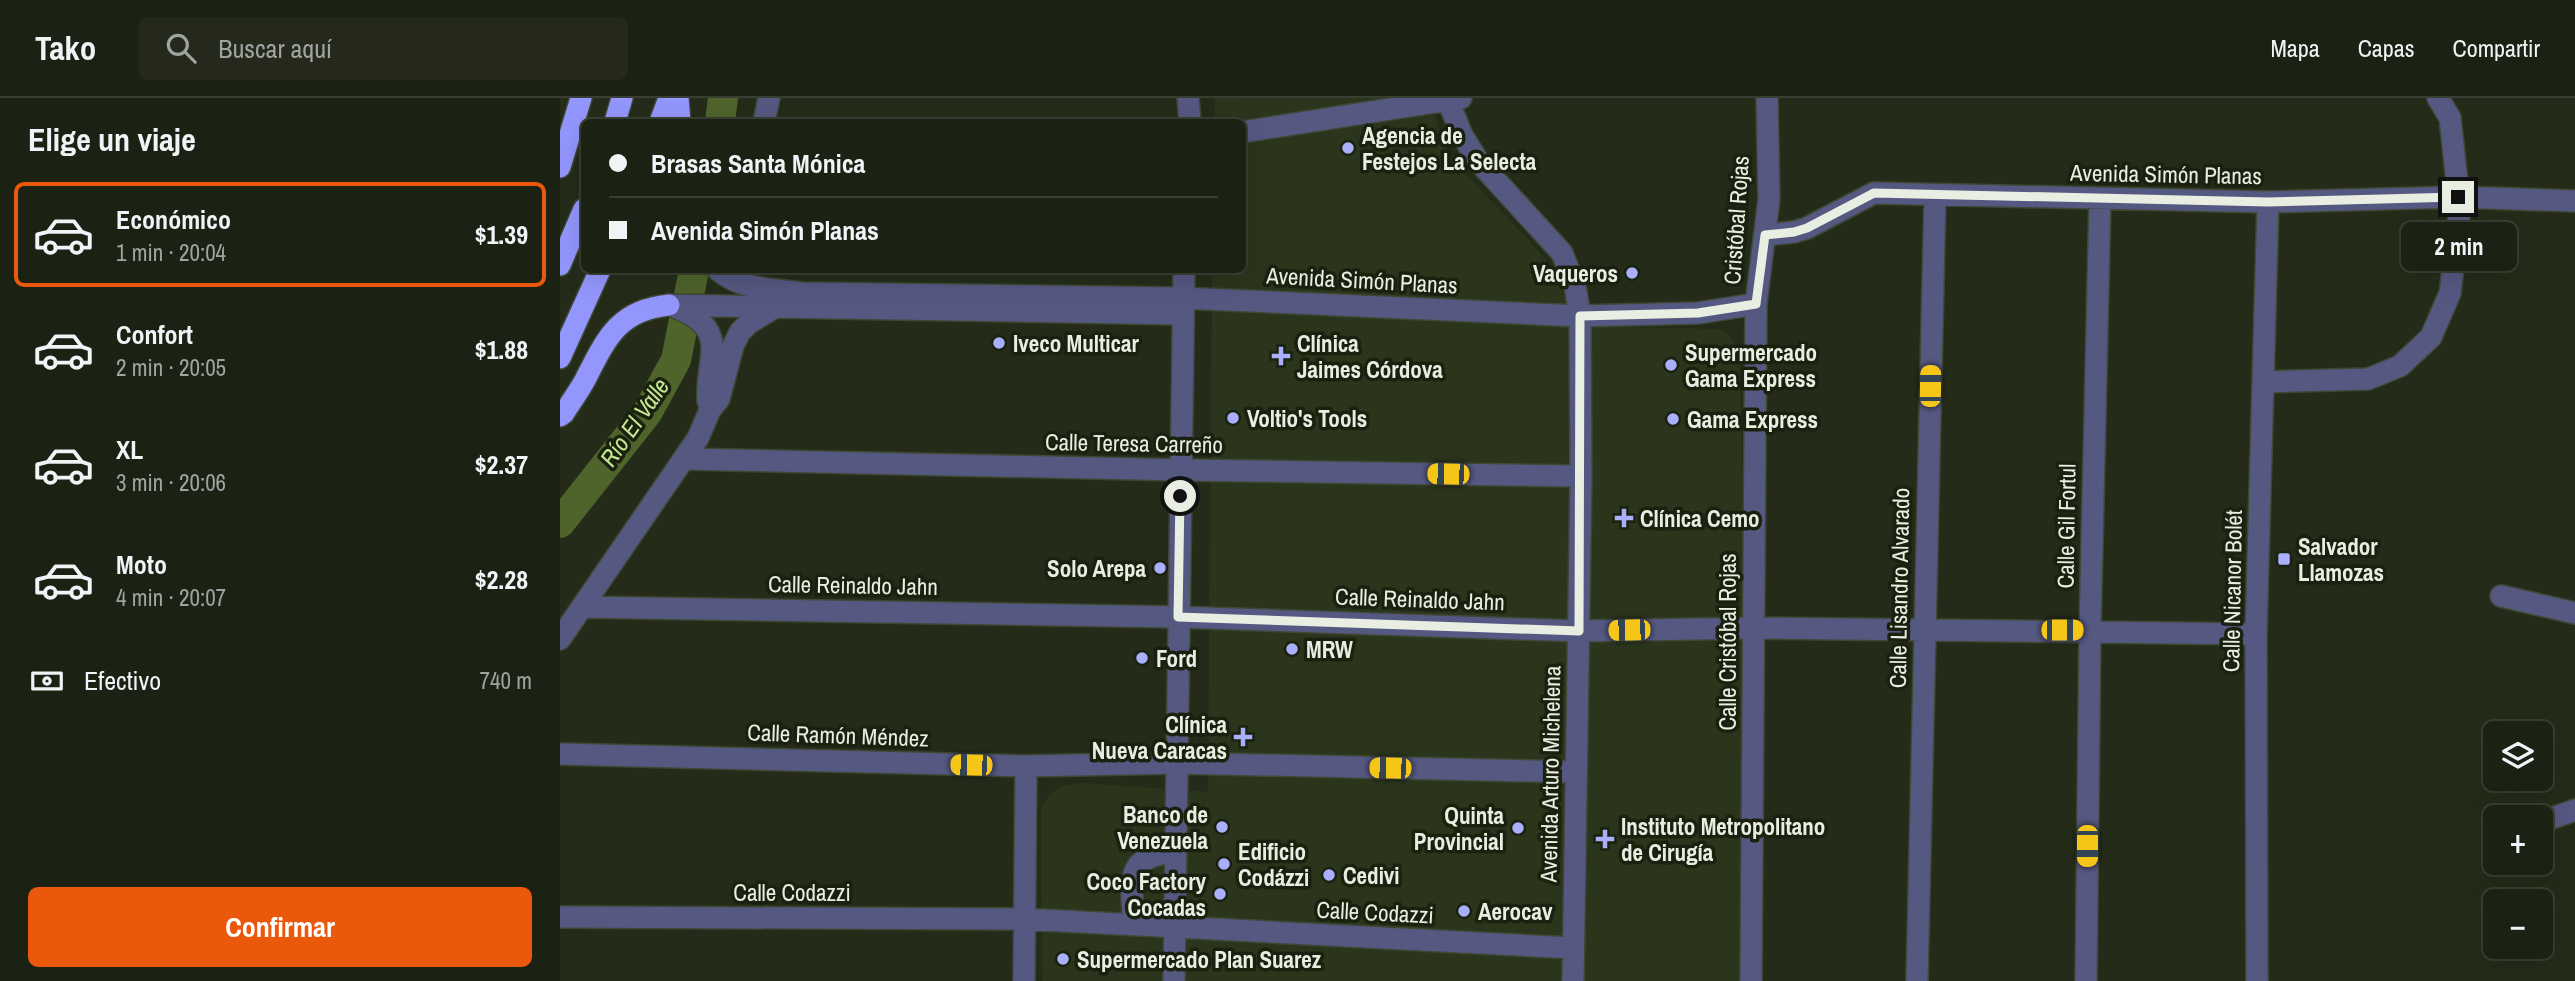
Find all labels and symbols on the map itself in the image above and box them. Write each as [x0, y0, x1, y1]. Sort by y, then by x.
place label: Agencia de Festejos La Selecta [1362, 120, 1537, 177]
marker: Agencia de Festejos La Selecta [1340, 140, 1356, 156]
street label: Cristóbal Rojas [1716, 155, 1756, 285]
street label: Avenida Simón Planas [2069, 157, 2262, 191]
route end [2442, 181, 2474, 213]
callout: 2 min [2400, 222, 2516, 270]
place label: Vaqueros [1533, 258, 1618, 289]
street label: Avenida Simón Planas [1265, 259, 1458, 300]
marker: Vaqueros [1624, 265, 1640, 281]
place label: Iveco Multicar [1013, 328, 1139, 359]
place label: Clínica Jaimes Córdova [1297, 328, 1443, 385]
marker: Iveco Multicar [991, 335, 1007, 351]
place label: Supermercado Gama Express [1685, 337, 1817, 394]
marker: Clínica Jaimes Córdova [1271, 346, 1291, 366]
marker: Supermercado Gama Express [1663, 357, 1679, 373]
car [1920, 365, 1941, 407]
water label: Río El Valle [592, 371, 676, 473]
place label: Voltio's Tools [1247, 403, 1367, 434]
place label: Gama Express [1687, 404, 1818, 435]
marker: Voltio's Tools [1225, 410, 1241, 426]
marker: Gama Express [1665, 411, 1681, 427]
street label: Calle Teresa Carreño [1045, 426, 1223, 460]
car [1427, 463, 1470, 485]
street label: Calle Gil Fortul [2049, 463, 2083, 589]
route start [1164, 480, 1196, 512]
street label: Calle Lisandro Alvarado [1882, 488, 1916, 688]
place label: Clínica Cemo [1640, 503, 1760, 534]
marker: Clínica Cemo [1614, 508, 1634, 528]
street label: Calle Nicanor Bolét [2215, 509, 2249, 673]
place label: Salvador Llamozas [2298, 531, 2384, 588]
marker: Salvador Llamozas [2276, 551, 2292, 567]
place label: Solo Arepa [1047, 553, 1146, 584]
street label: Calle Cristóbal Rojas [1712, 553, 1743, 731]
marker: Solo Arepa [1152, 560, 1168, 576]
street label: Calle Reinaldo Jahn [768, 568, 938, 602]
street label: Calle Reinaldo Jahn [1335, 581, 1505, 617]
car [1608, 619, 1651, 641]
car [2042, 620, 2084, 641]
place label: MRW [1306, 634, 1353, 665]
marker: MRW [1284, 641, 1300, 657]
place label: Ford [1156, 643, 1197, 674]
marker: Ford [1134, 650, 1150, 666]
street label: Avenida Arturo Michelena [1533, 665, 1567, 884]
place label: Clínica Nueva Caracas [1092, 709, 1227, 766]
street label: Calle Ramón Méndez [747, 716, 929, 754]
marker: Clínica Nueva Caracas [1233, 727, 1253, 747]
car [950, 754, 993, 776]
car [1369, 757, 1412, 779]
place label: Banco de Venezuela [1117, 799, 1209, 856]
place label: Quinta Provincial [1414, 800, 1505, 857]
place label: Instituto Metropolitano de Cirugía [1621, 811, 1825, 868]
marker: Banco de Venezuela [1214, 819, 1230, 835]
marker: Quinta Provincial [1510, 820, 1526, 836]
car [2077, 825, 2098, 867]
marker: Instituto Metropolitano de Cirugía [1595, 829, 1615, 849]
place label: Edificio Codázzi [1238, 836, 1309, 893]
marker: Edificio Codázzi [1216, 856, 1232, 872]
place label: Cedivi [1343, 860, 1400, 891]
place label: Coco Factory Cocadas [1086, 866, 1207, 923]
marker: Cedivi [1321, 867, 1337, 883]
street label: Calle Codazzi [733, 877, 851, 908]
marker: Coco Factory Cocadas [1212, 886, 1228, 902]
street label: Calle Codazzi [1316, 893, 1434, 931]
place label: Aerocav [1478, 896, 1553, 927]
marker: Aerocav [1456, 903, 1472, 919]
place label: Supermercado Plan Suarez [1077, 944, 1322, 975]
marker: Supermercado Plan Suarez [1055, 951, 1071, 967]

